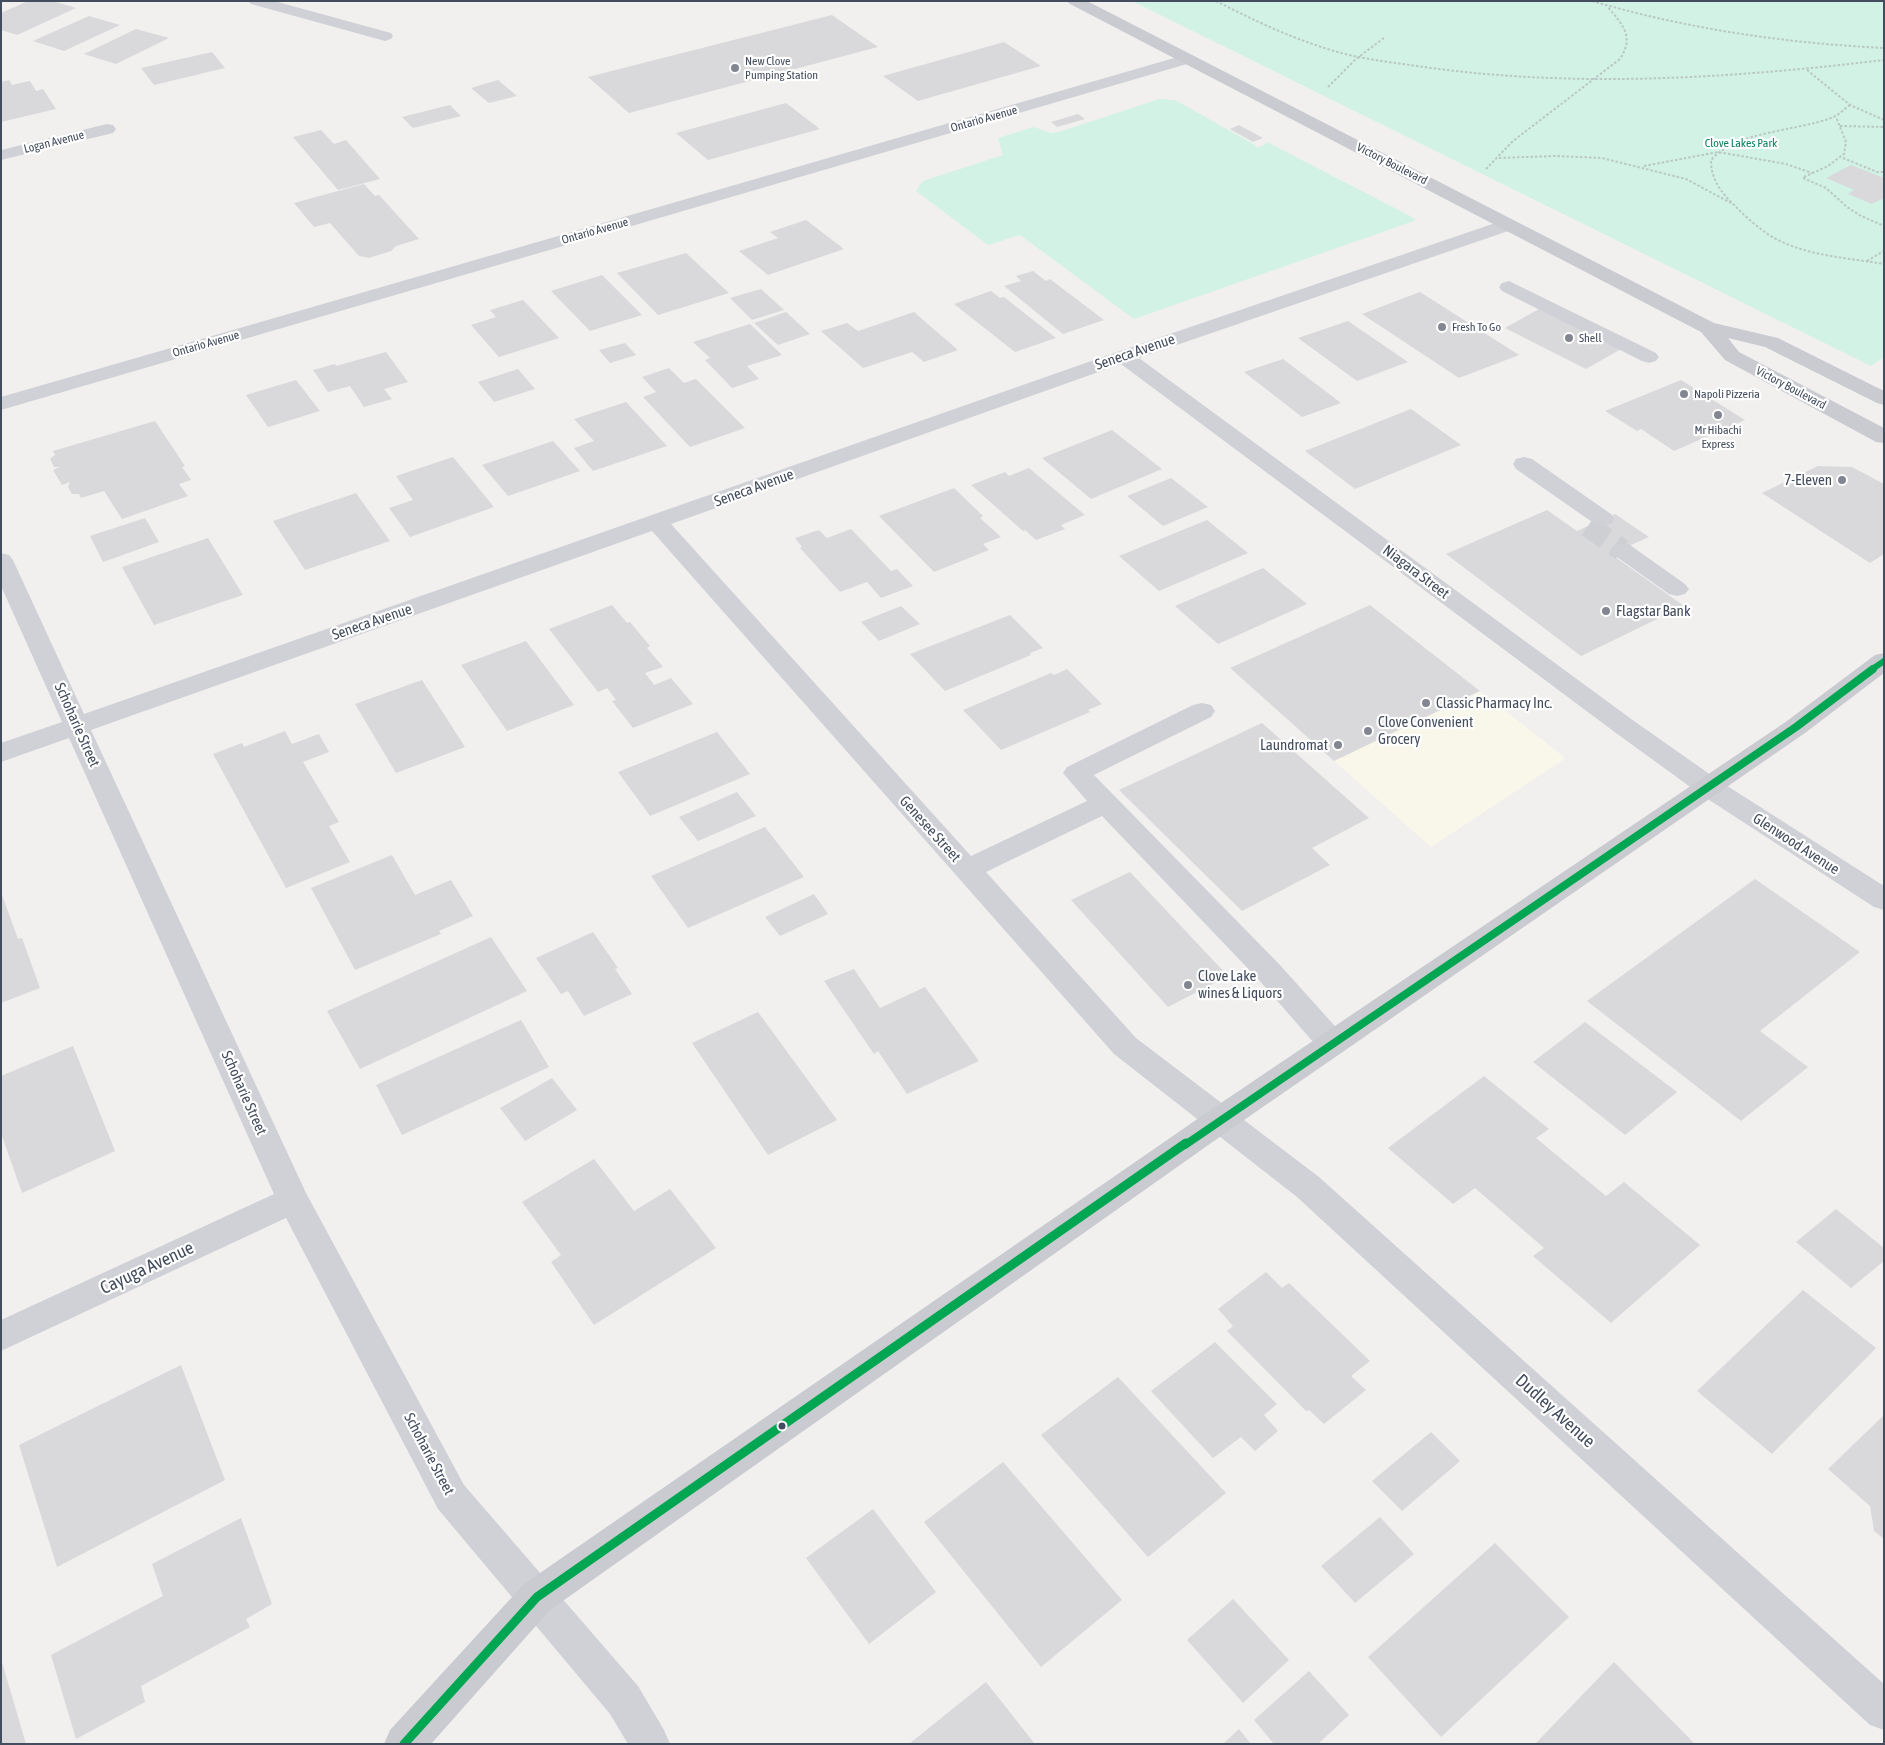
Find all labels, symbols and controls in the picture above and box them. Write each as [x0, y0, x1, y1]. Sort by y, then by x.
place label: New Clove Pumping Station [745, 54, 818, 82]
marker: New Clove Pumping Station [729, 62, 741, 74]
street label: Ontario Avenue [949, 103, 1019, 135]
street label: Logan Avenue [22, 128, 86, 156]
park label: Clove Lakes Park [1705, 136, 1777, 150]
street label: Victory Boulevard [1354, 140, 1430, 188]
street label: Ontario Avenue [560, 215, 630, 247]
place label: Fresh To Go [1452, 320, 1501, 334]
marker: Fresh To Go [1436, 321, 1448, 333]
street label: Ontario Avenue [171, 328, 241, 360]
street label: Seneca Avenue [1093, 330, 1177, 374]
place label: Shell [1579, 331, 1602, 345]
marker: Shell [1563, 332, 1575, 344]
street label: Victory Boulevard [1753, 363, 1829, 413]
place label: Napoli Pizzeria [1694, 387, 1760, 401]
marker: Napoli Pizzeria [1678, 388, 1690, 400]
marker: Mr Hibachi Express [1712, 409, 1724, 421]
place label: Mr Hibachi Express [1694, 423, 1742, 451]
street label: Seneca Avenue [712, 465, 796, 511]
place label: 7-Eleven [1784, 471, 1832, 489]
marker: 7-Eleven [1836, 474, 1848, 486]
street label: Niagara Street [1379, 541, 1453, 603]
street label: Seneca Avenue [330, 600, 414, 644]
place label: Flagstar Bank [1616, 602, 1690, 620]
marker: Flagstar Bank [1600, 605, 1612, 617]
street label: Schoharie Street [50, 680, 104, 770]
place label: Classic Pharmacy Inc. [1436, 694, 1552, 712]
marker: Classic Pharmacy Inc. [1420, 697, 1432, 709]
place label: Clove Convenient Grocery [1378, 713, 1473, 748]
marker: Clove Convenient Grocery [1362, 725, 1374, 737]
place label: Laundromat [1260, 736, 1328, 754]
marker: Laundromat [1332, 739, 1344, 751]
street label: Genesee Street [896, 792, 964, 866]
street label: Glenwood Avenue [1749, 809, 1843, 879]
place label: Clove Lake wines & Liquors [1198, 967, 1282, 1002]
marker: Clove Lake wines & Liquors [1182, 979, 1194, 991]
street label: Schoharie Street [217, 1048, 271, 1138]
street label: Cayuga Avenue [97, 1237, 197, 1299]
street label: Dudley Avenue [1511, 1370, 1599, 1452]
street label: Schoharie Street [400, 1410, 458, 1498]
unlabelled marker [777, 1421, 787, 1431]

